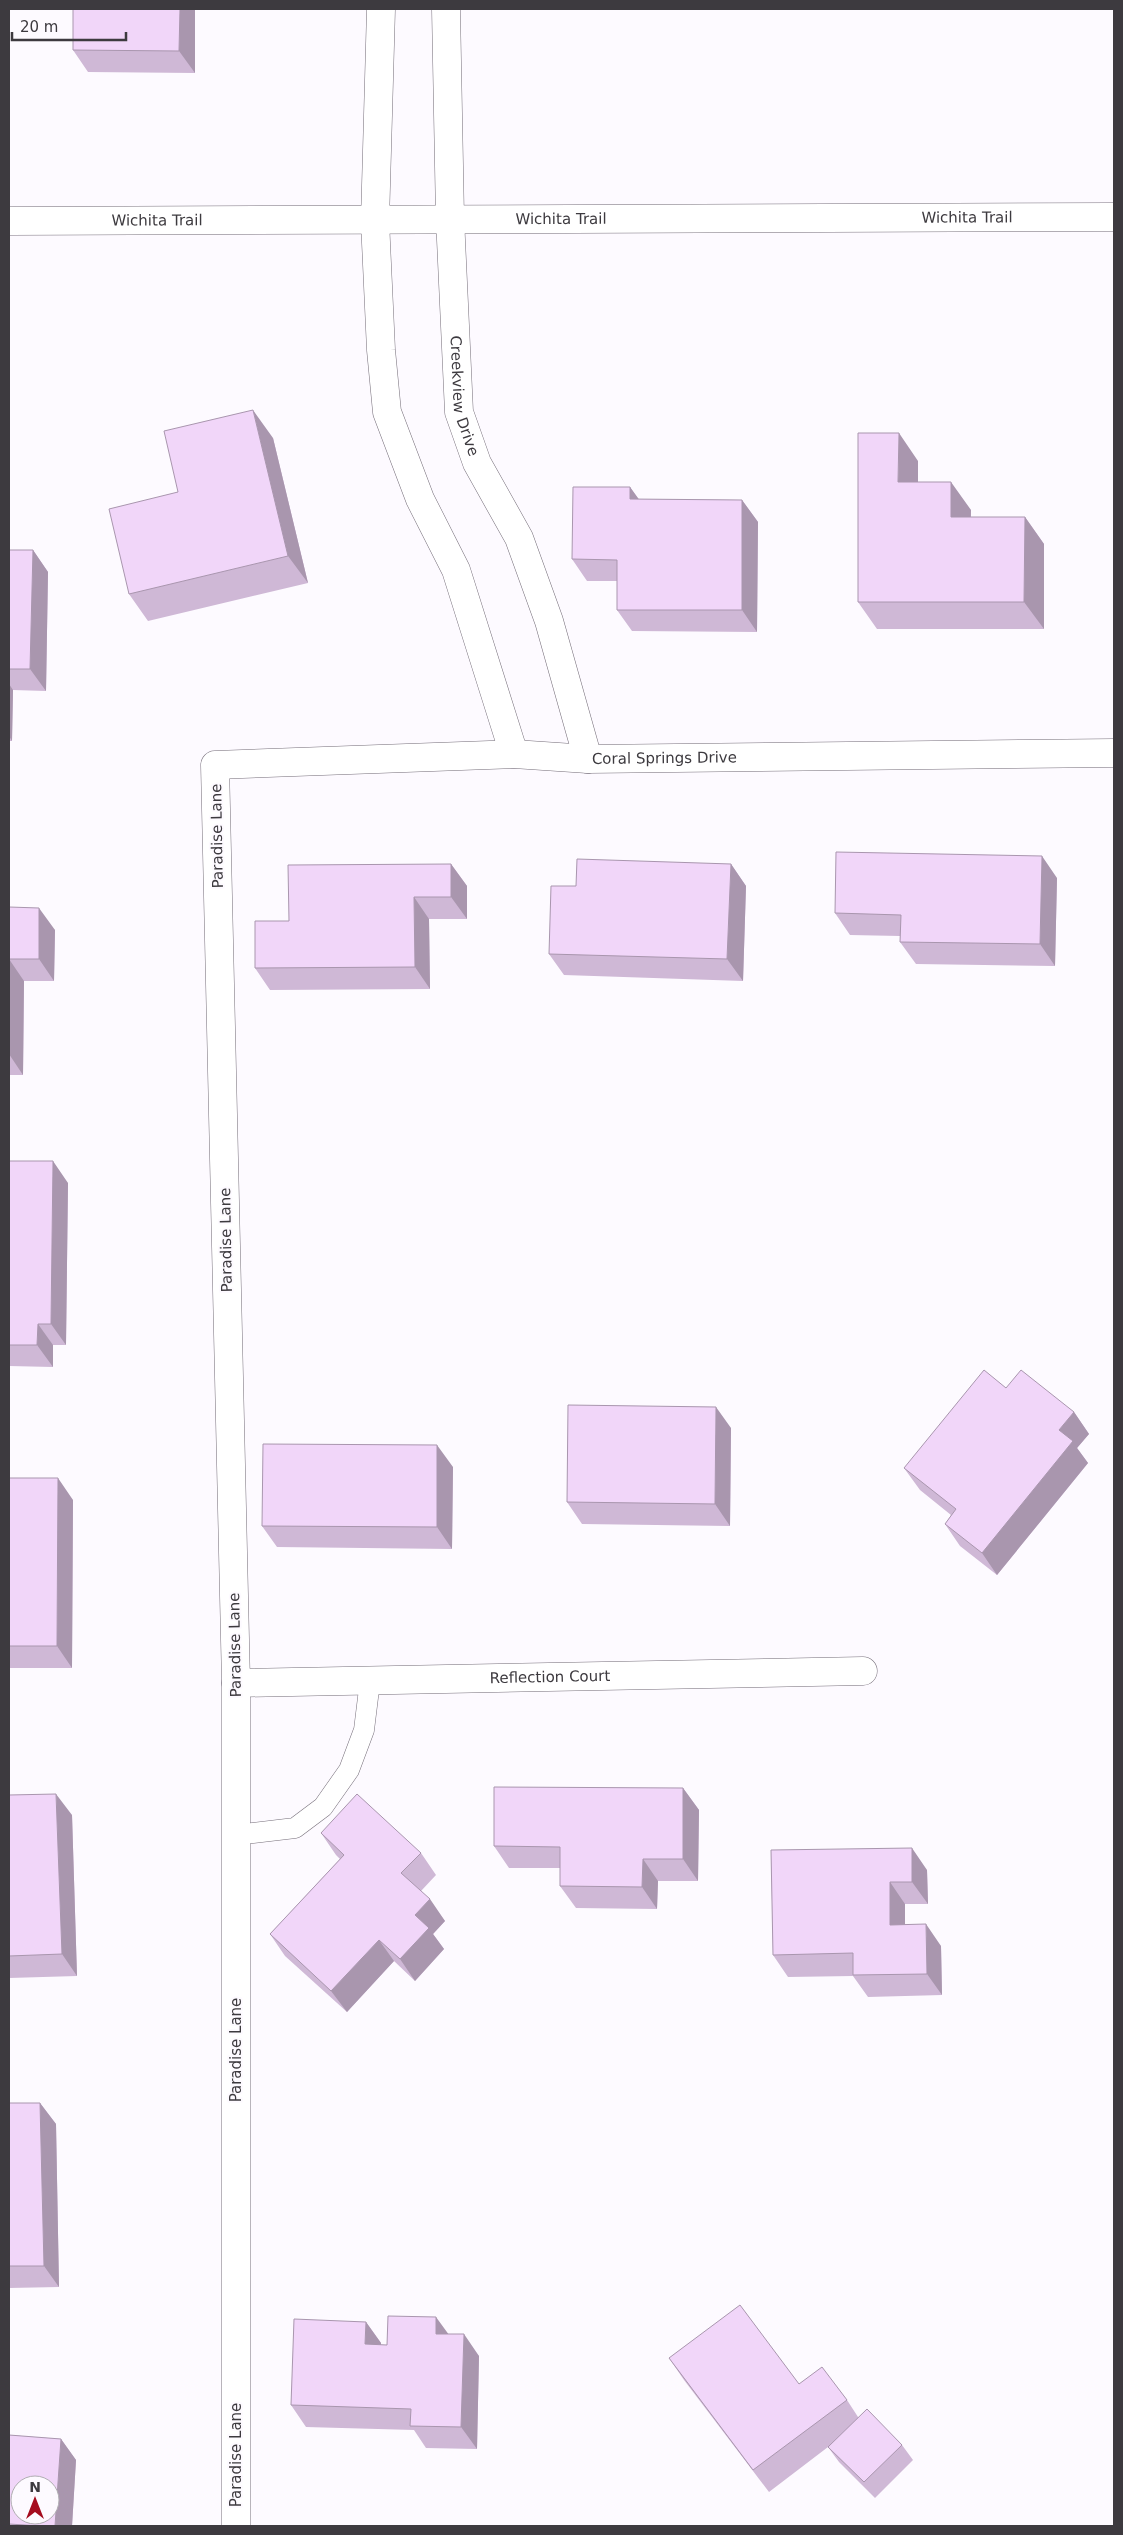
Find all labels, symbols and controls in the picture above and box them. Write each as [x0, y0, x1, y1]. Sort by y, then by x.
scale bar [12, 10, 126, 42]
text: 20 m [20, 18, 58, 36]
street label: Wichita Trail [921, 208, 1013, 227]
street label: Wichita Trail [515, 210, 607, 228]
street label: Wichita Trail [111, 211, 203, 230]
street label: Creekview Drive [446, 335, 483, 459]
street label: Coral Springs Drive [592, 748, 737, 768]
street label: Paradise Lane [207, 783, 227, 889]
street label: Paradise Lane [216, 1187, 236, 1293]
street label: Paradise Lane [225, 1592, 245, 1698]
street label: Reflection Court [489, 1667, 611, 1687]
street label: Paradise Lane [227, 1998, 245, 2102]
street label: Paradise Lane [227, 2403, 245, 2507]
north arrow [10, 2475, 60, 2525]
text: N [29, 2479, 41, 2495]

